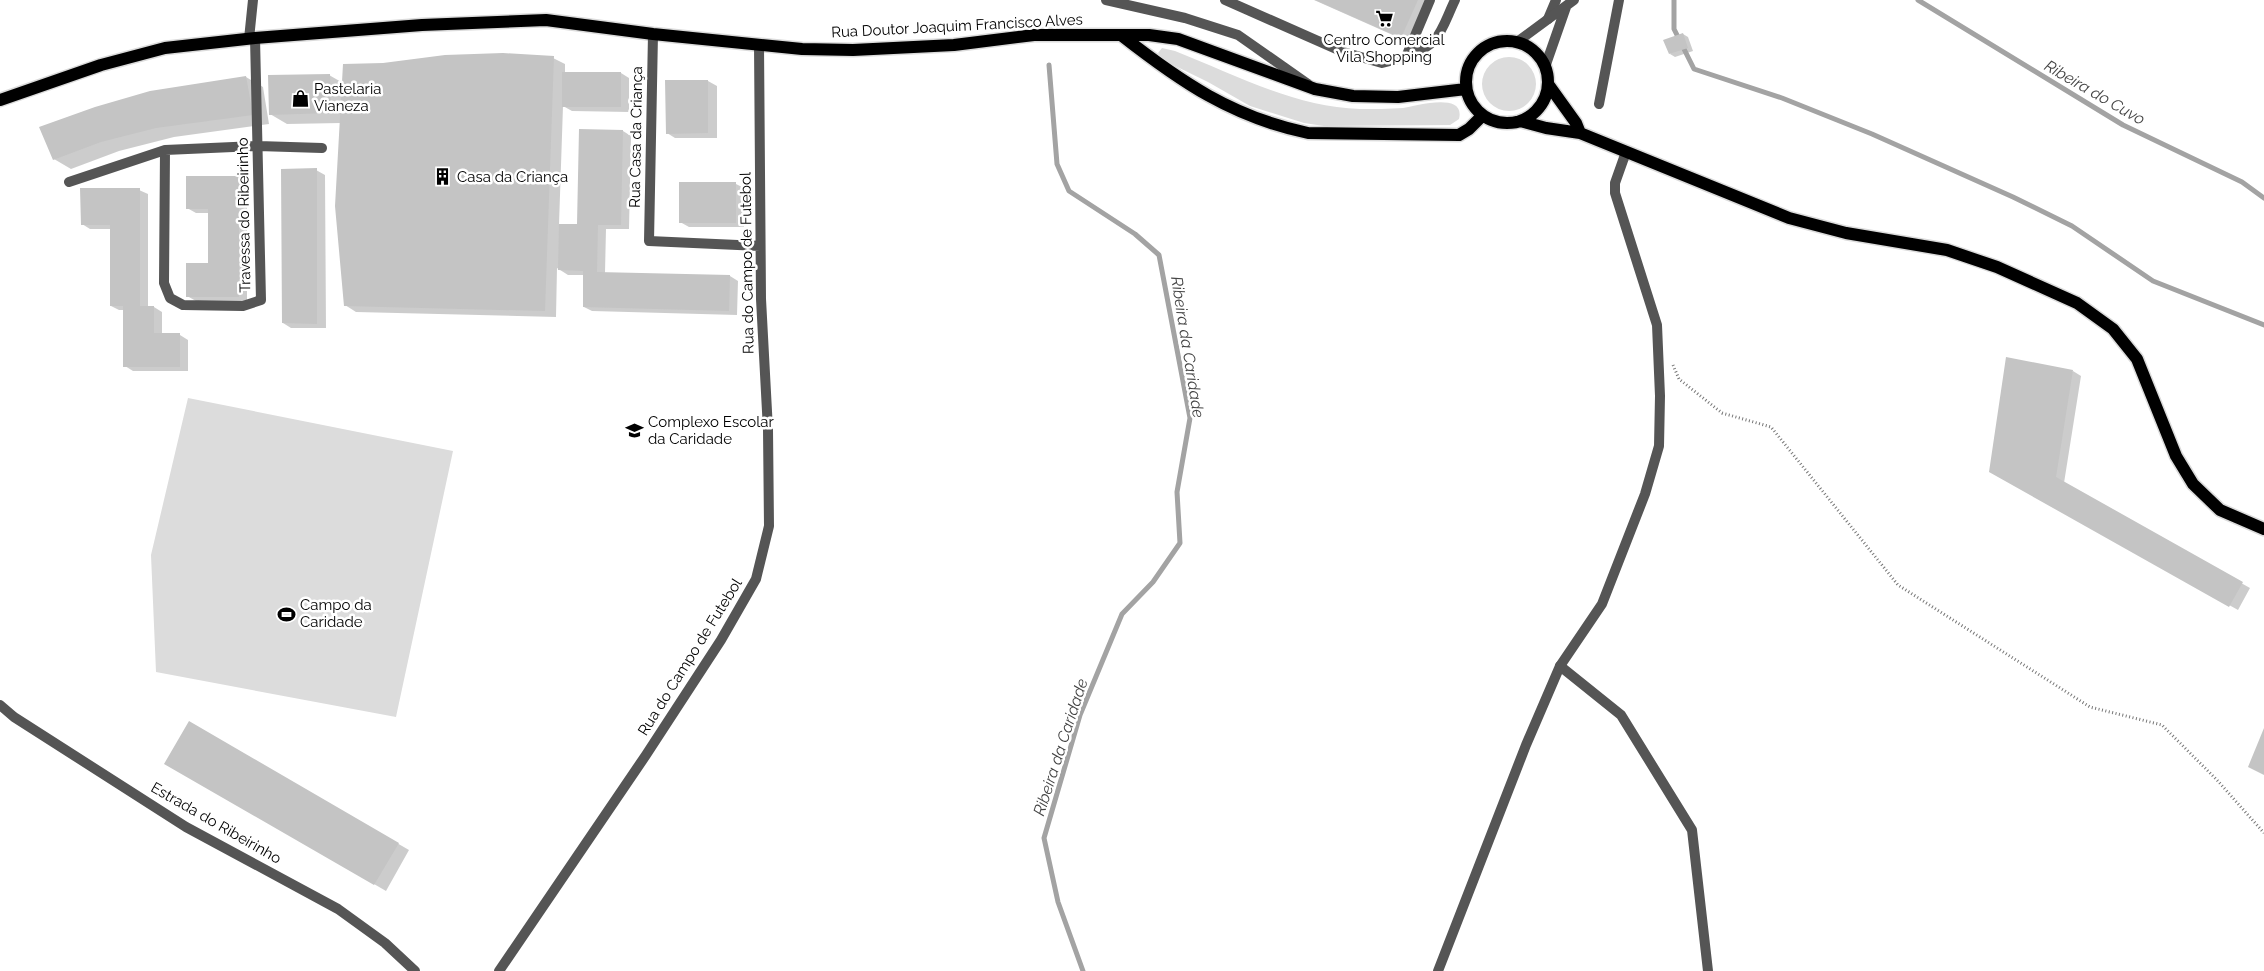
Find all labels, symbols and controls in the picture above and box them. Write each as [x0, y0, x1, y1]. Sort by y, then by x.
supermarket icon: Centro Comercial Vila Shopping [1374, 9, 1394, 29]
street label: Rua Doutor Joaquim Francisco Alves [831, 10, 1083, 42]
place label: Centro Comercial Vila Shopping [1323, 31, 1445, 66]
water label: Ribeira do Cuvo [2041, 56, 2148, 129]
street label: Rua Casa da Criança [626, 66, 646, 208]
place label: Pastelaria Vianeza [314, 80, 381, 115]
shop icon: Pastelaria Vianeza [290, 88, 310, 108]
street label: Travessa do Ribeirinho [234, 137, 254, 293]
building icon: Casa da Criança [433, 167, 453, 187]
place label: Casa da Criança [457, 168, 568, 186]
street label: Rua do Campo de Futebol [736, 171, 758, 354]
water label: Ribeira da Caridade [1167, 275, 1208, 420]
place label: Complexo Escolar da Caridade [648, 413, 774, 448]
school or university icon: Complexo Escolar da Caridade [624, 421, 644, 441]
street label: Rua do Campo de Futebol [634, 574, 746, 739]
place label: Campo da Caridade [300, 596, 372, 631]
sports icon: Campo da Caridade [276, 604, 296, 624]
water label: Ribeira da Caridade [1029, 676, 1092, 818]
street label: Estrada do Ribeirinho [148, 778, 284, 868]

